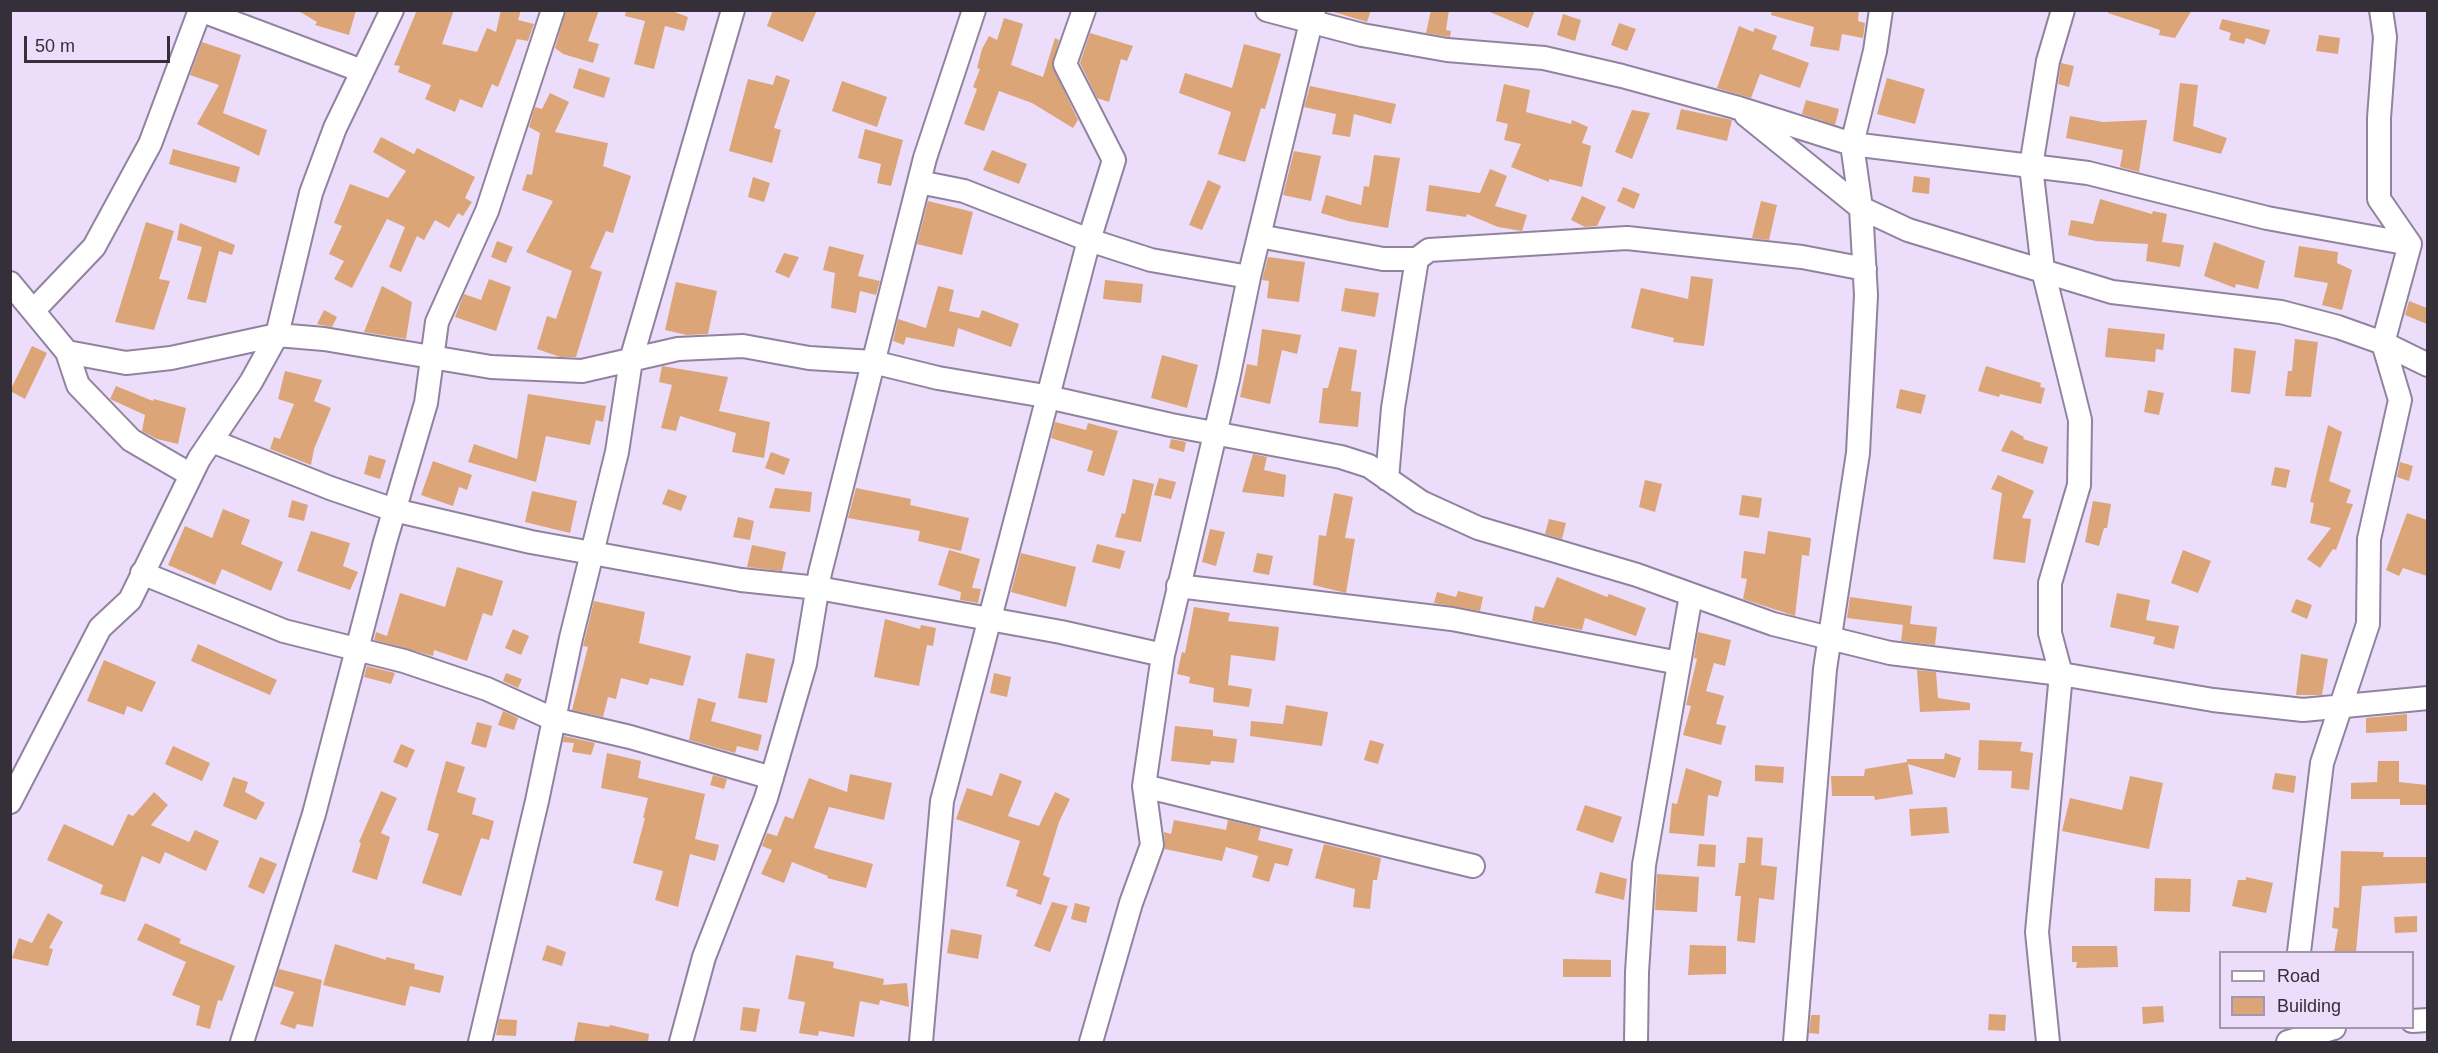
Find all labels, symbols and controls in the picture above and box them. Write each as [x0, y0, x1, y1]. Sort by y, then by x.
scale bar [27, 24, 172, 62]
text: 50 m [35, 36, 75, 56]
legend [2219, 951, 2414, 1029]
text: Road [2277, 966, 2320, 986]
text: Building [2277, 996, 2341, 1016]

